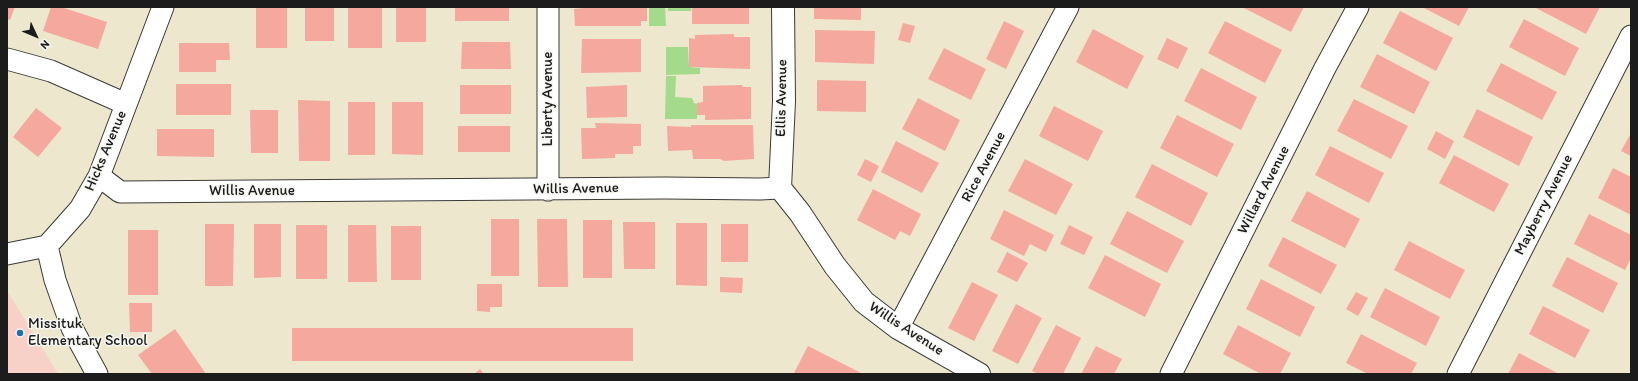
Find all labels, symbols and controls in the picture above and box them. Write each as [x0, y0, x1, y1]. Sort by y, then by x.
north arrow [16, 16, 56, 56]
text: N [38, 37, 52, 52]
street label: Liberty Avenue [539, 52, 557, 146]
street label: Ellis Avenue [772, 59, 792, 137]
street label: Hicks Avenue [81, 108, 131, 194]
street label: Rice Avenue [958, 129, 1010, 205]
street label: Willard Avenue [1234, 143, 1294, 237]
street label: Mayberry Avenue [1511, 152, 1577, 258]
street label: Willis Avenue [533, 179, 619, 199]
street label: Willis Avenue [209, 182, 295, 200]
street label: Willis Avenue [865, 298, 947, 360]
place label: Missituk Elementary School [28, 315, 148, 350]
marker: Missituk Elementary School [15, 328, 25, 338]

